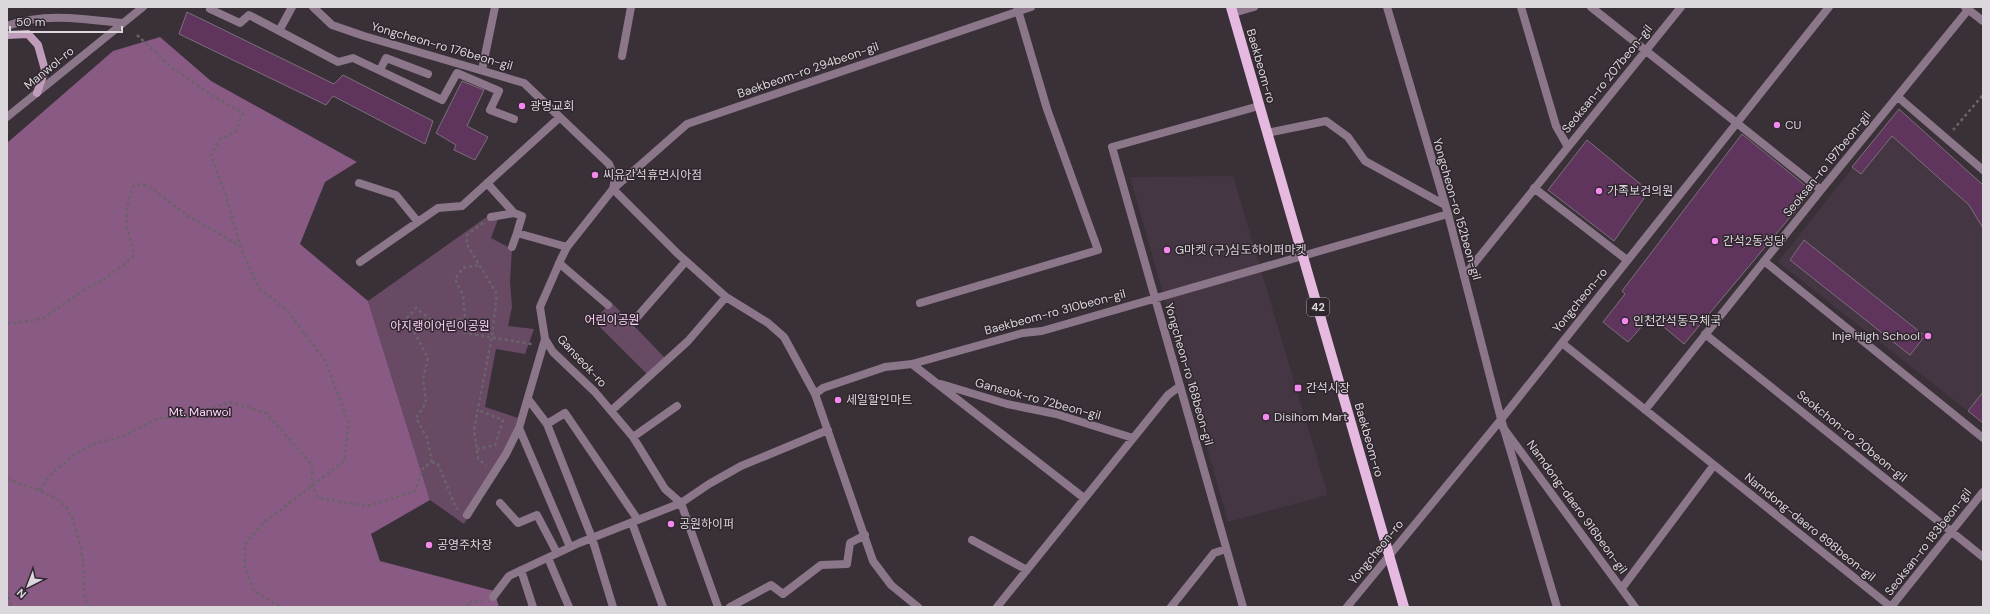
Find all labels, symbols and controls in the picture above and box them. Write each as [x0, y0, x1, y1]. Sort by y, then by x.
scale bar [10, 8, 122, 34]
text: 50 m [16, 14, 45, 30]
street label: Yongcheon-ro 176beon-gil [369, 18, 515, 74]
street label: Seoksan-ro 207beon-gil [1558, 21, 1656, 137]
street label: Baekbeom-ro [1243, 27, 1279, 105]
street label: Baekbeom-ro 294beon-gil [735, 38, 881, 102]
street label: Manwol-ro [21, 43, 77, 93]
place label: 광명교회 [530, 98, 574, 114]
marker: 광명교회 [517, 101, 527, 111]
street label: Seoksan-ro 197beon-gil [1779, 108, 1875, 220]
place label: CU [1785, 117, 1802, 133]
marker: CU [1772, 120, 1782, 130]
street label: Yongcheon-ro 152beon-gil [1429, 136, 1485, 282]
place label: 씨유간석휴먼시아점 [603, 167, 702, 183]
marker: 씨유간석휴먼시아점 [590, 170, 600, 180]
place label: 가족보건의원 [1607, 183, 1673, 199]
marker: 가족보건의원 [1594, 186, 1604, 196]
place label: 간석2동성당 [1723, 233, 1785, 249]
marker: 간석2동성당 [1710, 236, 1720, 246]
place label: G마켓 (구)심도하이퍼마켓 [1175, 242, 1307, 258]
marker: G마켓 (구)심도하이퍼마켓 [1162, 245, 1172, 255]
street label: Yongcheon-ro [1549, 264, 1611, 336]
street label: Baekbeom-ro 310beon-gil [983, 285, 1127, 339]
road number: 42 [1307, 298, 1329, 316]
street label: Yongcheon-ro 168beon-gil [1161, 301, 1217, 447]
park label: 어린이공원 [584, 312, 640, 328]
place label: 인천간석동우체국 [1633, 313, 1721, 329]
marker: 인천간석동우체국 [1620, 316, 1630, 326]
park label: 아지랭이어린이공원 [390, 318, 490, 334]
place label: Inje High School [1832, 328, 1920, 344]
street label: Ganseok-ro [554, 331, 610, 391]
marker: Inje High School [1923, 331, 1933, 341]
street label: Ganseok-ro 72beon-gil [973, 374, 1103, 424]
place label: 간석시장 [1306, 380, 1350, 396]
marker: 간석시장 [1293, 383, 1303, 393]
street label: Seokchon-ro 20beon-gil [1794, 387, 1910, 485]
place label: 세일할인마트 [846, 392, 912, 408]
marker: 세일할인마트 [833, 395, 843, 405]
street label: Baekbeom-ro [1351, 401, 1387, 479]
park label: Mt. Manwol [169, 404, 231, 420]
place label: Disihom Mart [1274, 409, 1348, 425]
marker: Disihom Mart [1261, 412, 1271, 422]
street label: Namdong-daero 916beon-gil [1523, 437, 1631, 577]
street label: Namdong-daero 898beon-gil [1741, 469, 1879, 585]
street label: Seoksan-ro 183beon-gil [1881, 485, 1975, 599]
place label: 공원하이퍼 [679, 516, 734, 532]
street label: Yongcheon-ro [1345, 516, 1407, 588]
marker: 공원하이퍼 [666, 519, 676, 529]
place label: 공영주차장 [437, 537, 492, 553]
marker: 공영주차장 [424, 540, 434, 550]
north arrow [8, 566, 48, 606]
text: N [14, 586, 29, 601]

